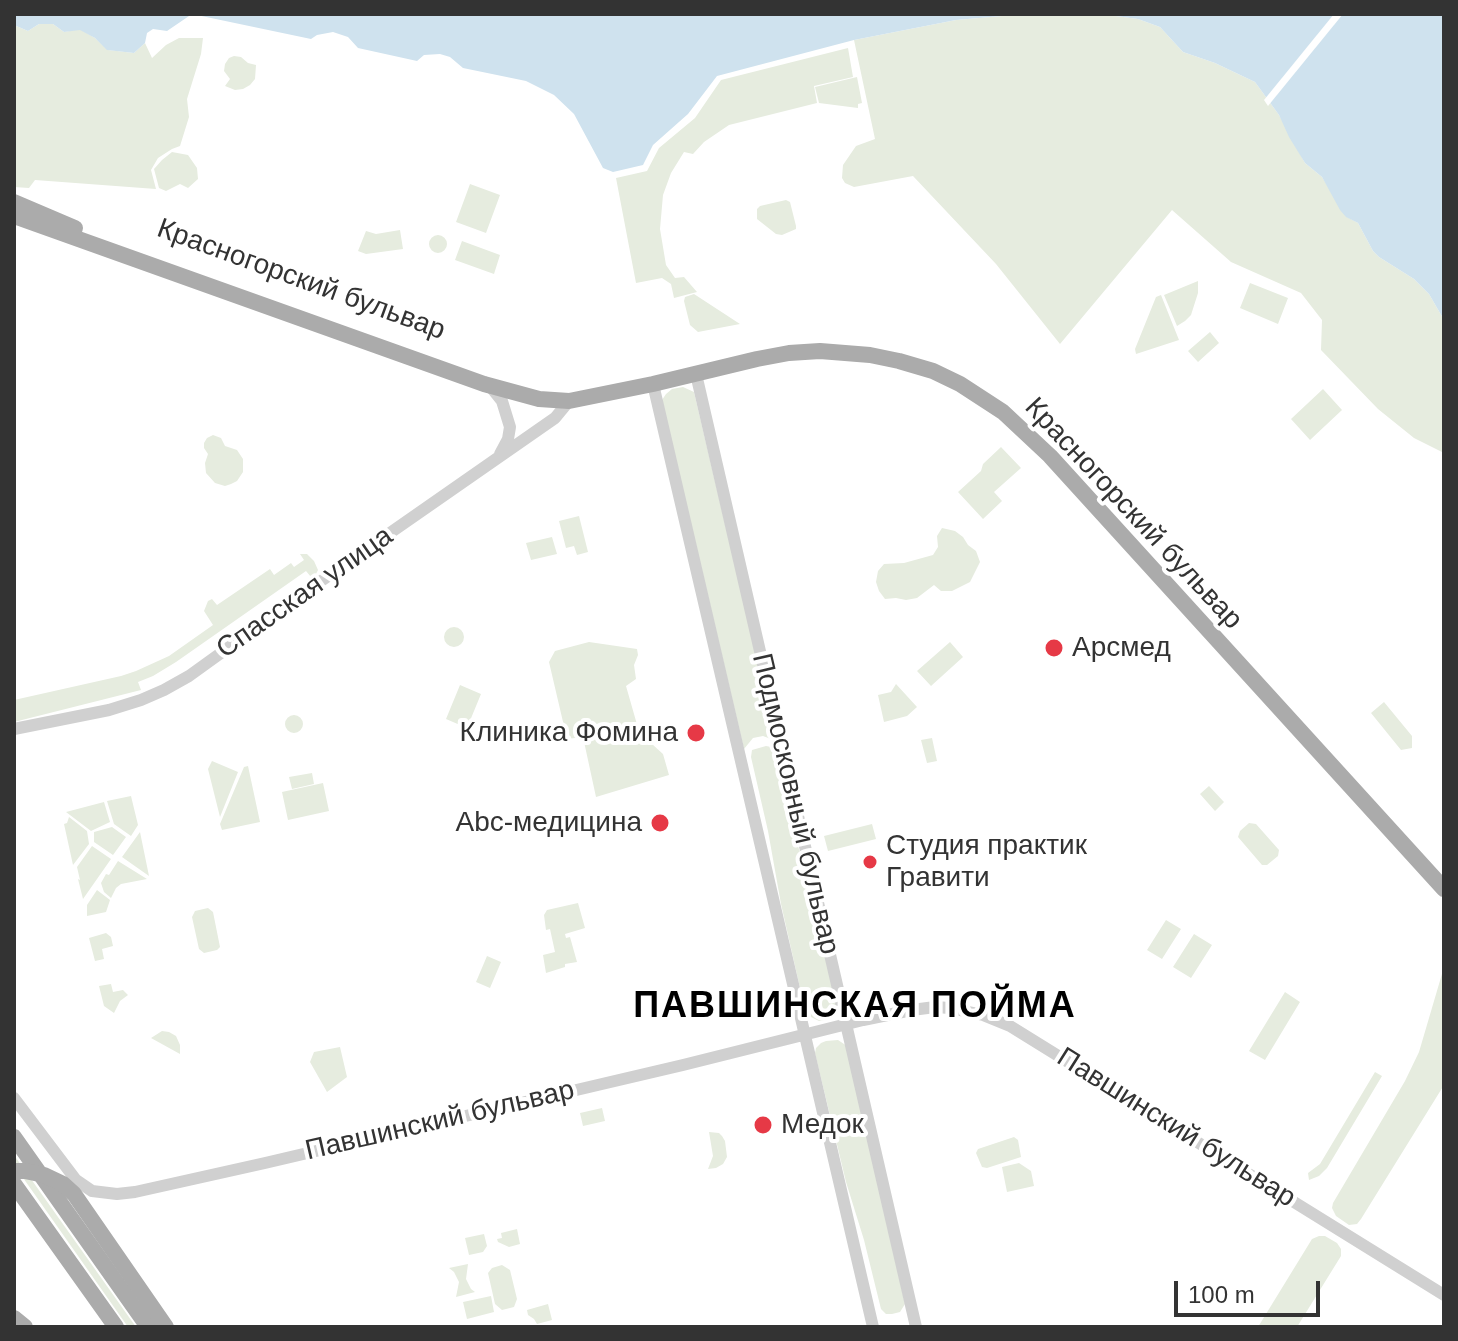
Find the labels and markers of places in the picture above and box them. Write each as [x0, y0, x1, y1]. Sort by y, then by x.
place label: Арсмед [1072, 631, 1171, 665]
marker: Арсмед [1043, 637, 1065, 659]
place label: Клиника Фомина [460, 716, 678, 750]
marker: Клиника Фомина [685, 722, 707, 744]
place label: Abc-медицина [456, 806, 642, 840]
marker: Abc-медицина [649, 812, 671, 834]
place label: Студия практик Гравити [886, 829, 1087, 895]
marker: Студия практик Гравити [861, 853, 879, 871]
place label: Медок [781, 1108, 864, 1142]
marker: Медок [752, 1114, 774, 1136]

